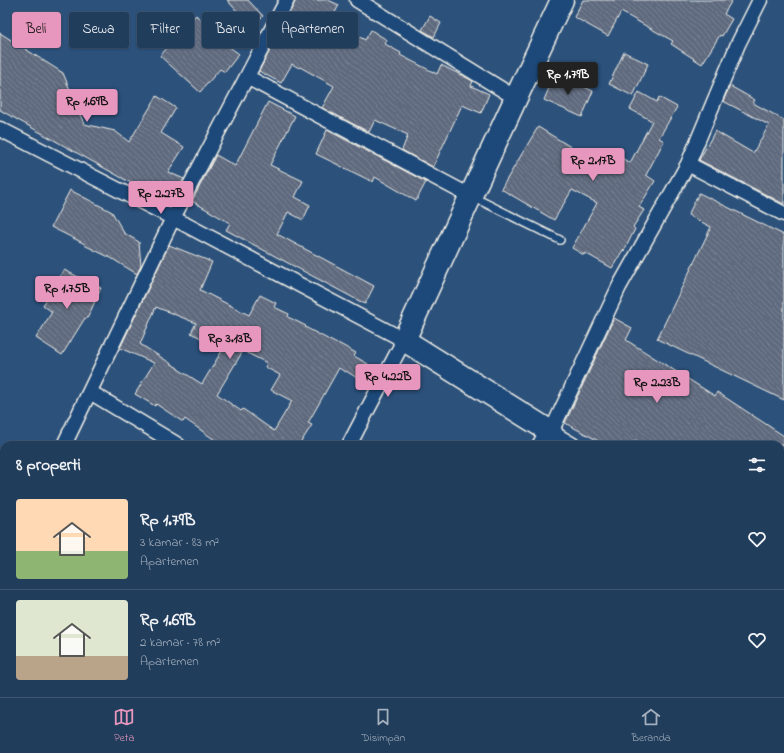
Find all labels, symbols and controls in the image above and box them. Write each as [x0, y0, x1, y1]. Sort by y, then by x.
chip: Beli [12, 12, 61, 48]
chip: Sewa [69, 12, 129, 48]
chip: Filter [137, 12, 194, 48]
chip: Baru [202, 12, 259, 48]
chip: Apartemen [267, 12, 358, 48]
pin: Rp 1.79B [527, 62, 609, 96]
text: Rp 1.79B [547, 65, 589, 84]
pin: Rp 1.69B [46, 89, 128, 123]
text: Rp 1.69B [66, 92, 108, 111]
pin: Rp 2.17B [552, 148, 634, 182]
text: Rp 2.17B [571, 151, 615, 170]
pin: Rp 2.27B [120, 181, 202, 215]
text: Rp 2.27B [137, 184, 185, 203]
pin: Rp 1.75B [26, 276, 108, 310]
text: Rp 1.75B [44, 279, 90, 298]
pin: Rp 3.13B [189, 326, 271, 360]
text: Rp 3.13B [208, 329, 252, 348]
pin: Rp 4.22B [347, 364, 429, 398]
text: Rp 4.22B [364, 367, 412, 386]
pin: Rp 2.23B [616, 370, 698, 404]
text: Rp 2.23B [633, 373, 681, 392]
text: 8 properti [16, 453, 81, 478]
icon: filters [746, 454, 768, 476]
text: Rp 1.79B [140, 508, 195, 533]
icon: home [48, 515, 96, 563]
icon: heart [746, 528, 768, 550]
text: 3 kamar · 83 m² [140, 533, 219, 552]
text: Apartemen [140, 552, 199, 571]
text: Rp 1.69B [140, 608, 196, 633]
icon: home [48, 616, 96, 664]
icon: heart [746, 629, 768, 651]
text: 2 kamar · 78 m² [140, 633, 220, 652]
text: Apartemen [140, 652, 199, 671]
tab: Peta [113, 706, 135, 746]
tab: Disimpan [362, 706, 405, 746]
tab: Beranda [632, 706, 671, 746]

